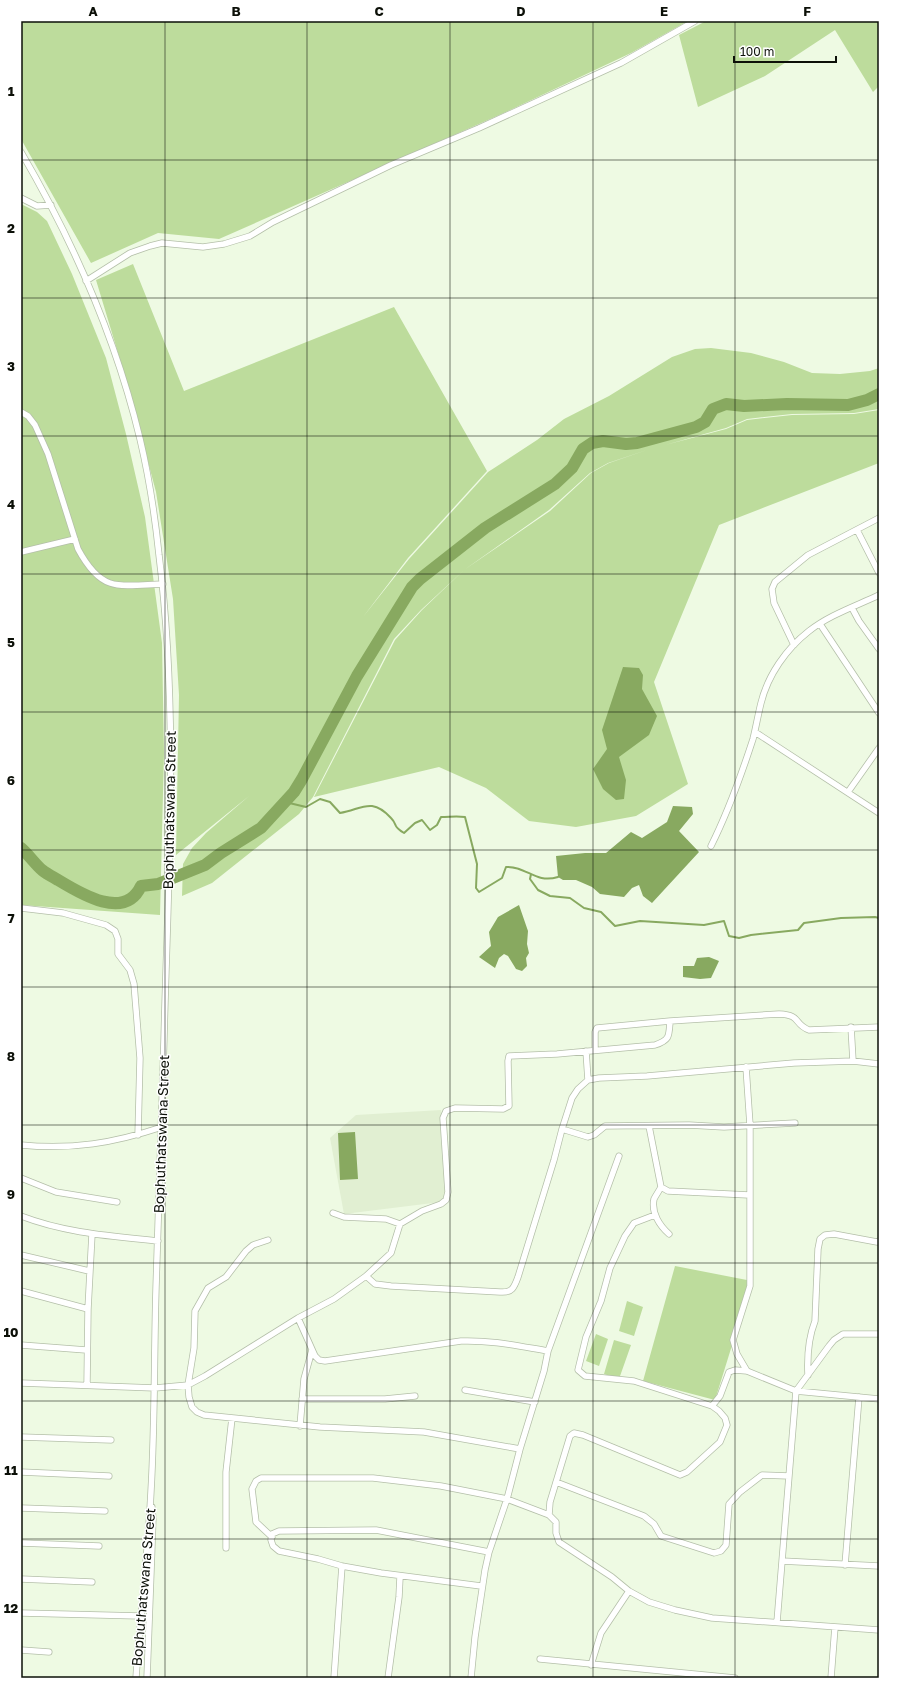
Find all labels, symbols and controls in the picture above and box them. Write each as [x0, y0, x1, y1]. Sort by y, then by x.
text: A [88, 3, 98, 19]
text: B [231, 3, 241, 19]
text: C [374, 3, 384, 19]
text: D [516, 3, 526, 19]
text: E [660, 3, 668, 19]
text: F [803, 3, 811, 19]
scale bar [734, 38, 836, 64]
text: 100 m [740, 44, 774, 59]
text: 1 [8, 83, 15, 99]
text: 2 [7, 220, 15, 236]
text: 3 [7, 358, 15, 374]
text: 4 [7, 496, 15, 512]
text: 5 [7, 634, 15, 650]
street label: Bophuthatswana Street [159, 730, 179, 890]
text: 6 [7, 772, 15, 788]
text: 7 [7, 910, 15, 926]
text: 8 [7, 1048, 15, 1064]
street label: Bophuthatswana Street [150, 1054, 172, 1214]
text: 9 [7, 1186, 15, 1202]
text: 10 [3, 1324, 19, 1340]
text: 11 [4, 1462, 18, 1478]
street label: Bophuthatswana Street [128, 1507, 158, 1667]
text: 12 [4, 1600, 18, 1616]

